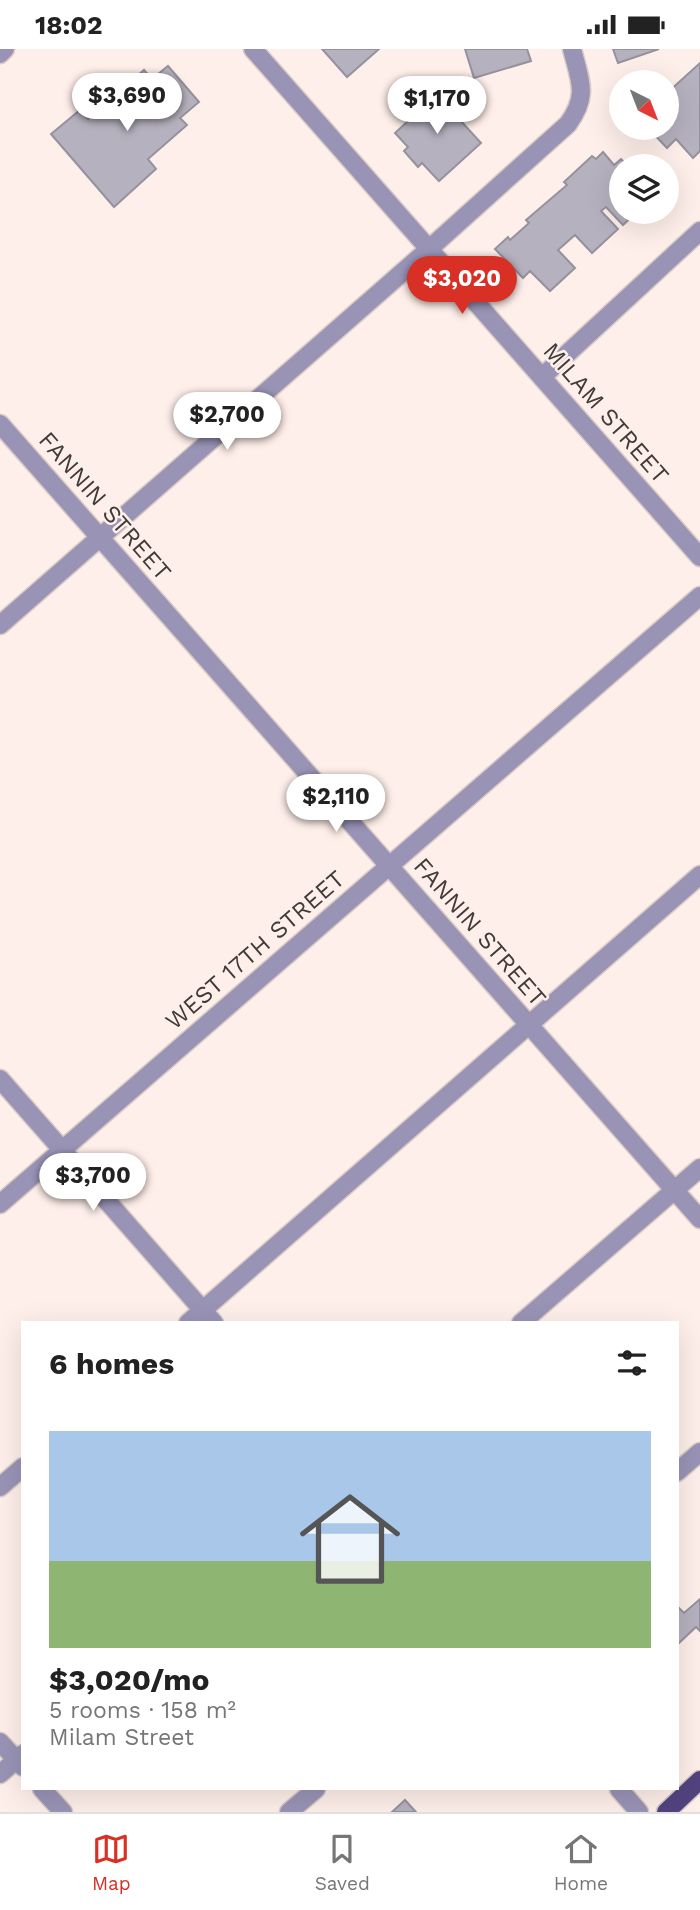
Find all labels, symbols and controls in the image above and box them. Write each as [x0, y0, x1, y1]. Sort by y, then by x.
text: 18:02 [35, 10, 103, 40]
north arrow [609, 70, 679, 140]
map controls [609, 70, 679, 224]
pin: $3,690 [70, 73, 184, 133]
pin: $1,170 [380, 77, 494, 136]
text: $3,690 [88, 82, 166, 109]
text: $1,170 [403, 85, 471, 112]
button: layers [609, 154, 679, 224]
pin: $3,020 [405, 257, 519, 316]
text: $3,020 [423, 265, 501, 292]
street label: MILAM STREET [537, 337, 675, 489]
pin: $2,700 [170, 393, 284, 452]
text: $2,700 [189, 401, 265, 428]
street label: FANNIN STREET [33, 426, 177, 586]
pin: $2,110 [279, 775, 393, 834]
text: $2,110 [302, 783, 370, 810]
street label: FANNIN STREET [408, 852, 552, 1012]
street label: WEST 17TH STREET [160, 865, 350, 1035]
pin: $3,700 [36, 1153, 150, 1213]
text: $3,700 [55, 1162, 131, 1189]
icon: filters [613, 1344, 651, 1382]
text: 6 homes [49, 1346, 174, 1381]
icon: home [287, 1476, 413, 1602]
text: $3,020/mo [49, 1662, 209, 1697]
text: 5 rooms · 158 m² [49, 1697, 236, 1724]
text: Milam Street [49, 1724, 194, 1751]
tab: Map [92, 1830, 131, 1895]
tab: Saved [315, 1830, 370, 1895]
tab: Home [554, 1830, 608, 1895]

